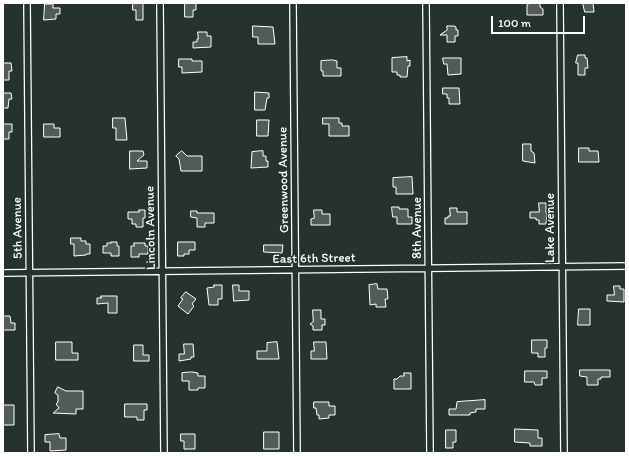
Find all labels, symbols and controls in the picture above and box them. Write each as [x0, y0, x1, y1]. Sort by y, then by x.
scale bar [493, 8, 587, 34]
text: 100 m [498, 16, 531, 30]
street label: Greenwood Avenue [275, 127, 293, 233]
street label: Lincoln Avenue [142, 186, 160, 270]
street label: Lake Avenue [543, 193, 559, 263]
street label: 5th Avenue [10, 197, 26, 259]
street label: 8th Avenue [410, 197, 426, 259]
street label: East 6th Street [272, 250, 356, 268]

